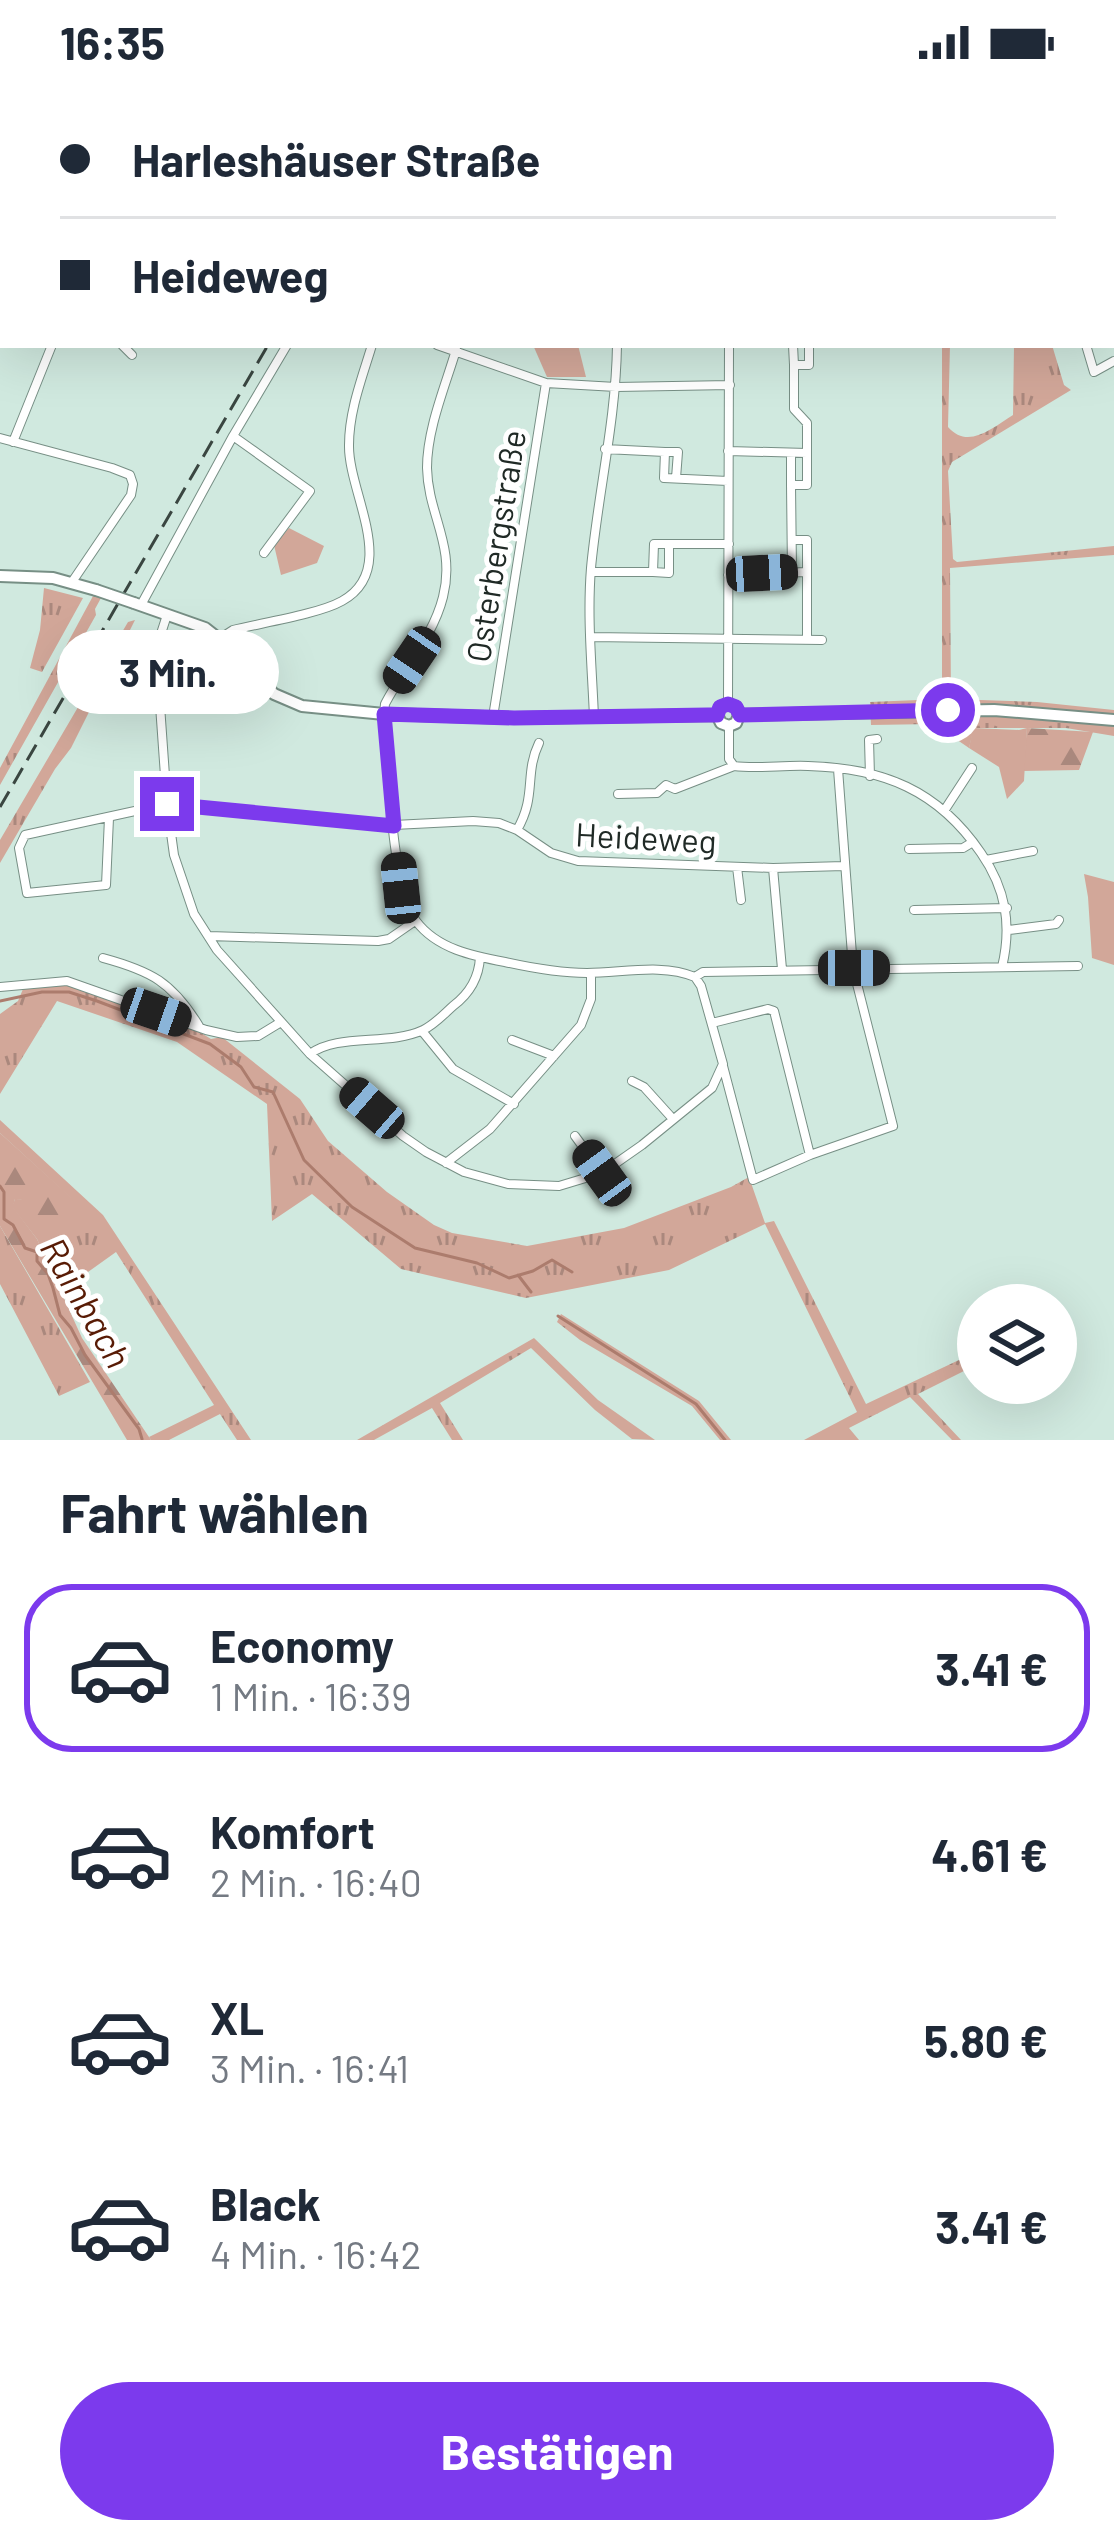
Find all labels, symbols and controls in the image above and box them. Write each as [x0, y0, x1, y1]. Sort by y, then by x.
text: 16:35 [60, 15, 165, 69]
text: Harleshäuser Straße [132, 132, 540, 186]
text: Heideweg [132, 248, 328, 302]
street label: Osterbergstraße [457, 427, 533, 665]
car [725, 553, 799, 593]
car [377, 620, 447, 700]
callout: 3 Min. [56, 630, 278, 714]
text: 3 Min. [119, 648, 217, 695]
route start [921, 683, 975, 737]
route end [140, 777, 194, 831]
street label: Heideweg [574, 813, 718, 861]
car [379, 850, 423, 926]
car [818, 950, 890, 986]
car [116, 983, 196, 1041]
car [333, 1071, 411, 1145]
car [566, 1133, 638, 1213]
water label: Rainbach [33, 1229, 141, 1375]
map controls [957, 1284, 1077, 1404]
button: layers [957, 1284, 1077, 1404]
text: Fahrt wählen [60, 1479, 369, 1544]
icon: car [66, 1614, 174, 1722]
text: Economy [210, 1618, 394, 1672]
text: 3.41 € [935, 1641, 1048, 1695]
text: 1 Min. · 16:39 [210, 1672, 411, 1719]
icon: car [66, 1800, 174, 1908]
text: Komfort [210, 1804, 375, 1858]
text: 4.61 € [931, 1827, 1048, 1881]
text: 2 Min. · 16:40 [210, 1858, 422, 1905]
icon: car [66, 1986, 174, 2094]
text: XL [210, 1990, 264, 2044]
text: 5.80 € [924, 2013, 1048, 2067]
text: 3 Min. · 16:41 [210, 2044, 409, 2091]
icon: car [66, 2172, 174, 2280]
text: Black [210, 2176, 321, 2230]
text: 3.41 € [935, 2199, 1048, 2253]
text: 4 Min. · 16:42 [210, 2230, 421, 2277]
button: Bestätigen [60, 2382, 1054, 2520]

